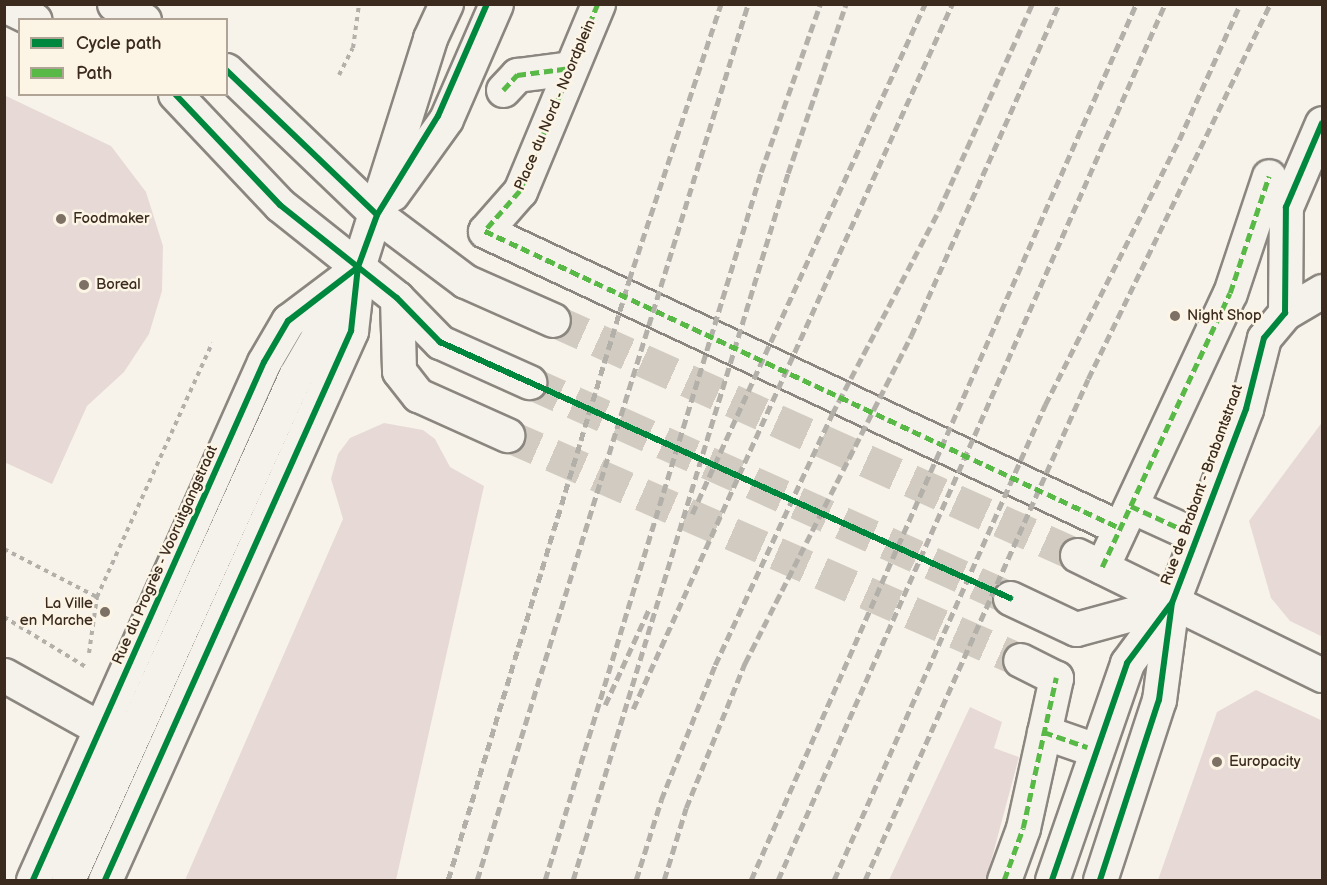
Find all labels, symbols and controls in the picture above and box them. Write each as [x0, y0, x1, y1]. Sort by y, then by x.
street label: Place du Nord - Noordplein [511, 16, 599, 194]
legend [18, 18, 228, 96]
text: Cycle path [76, 33, 162, 54]
text: Path [76, 63, 112, 84]
place label: Foodmaker [73, 210, 149, 228]
marker: Foodmaker [54, 212, 68, 226]
place label: Boreal [96, 276, 141, 294]
marker: Boreal [77, 278, 91, 292]
place label: Night Shop [1187, 307, 1262, 325]
marker: Night Shop [1168, 309, 1182, 323]
street label: Rue de Brabant - Brabantstraat [1157, 382, 1247, 588]
street label: Rue du Progrès - Vooruitgangstraat [108, 442, 222, 668]
place label: La Ville en Marche [20, 594, 93, 629]
marker: La Ville en Marche [98, 605, 112, 619]
place label: Europacity [1229, 753, 1301, 771]
marker: Europacity [1210, 755, 1224, 769]

